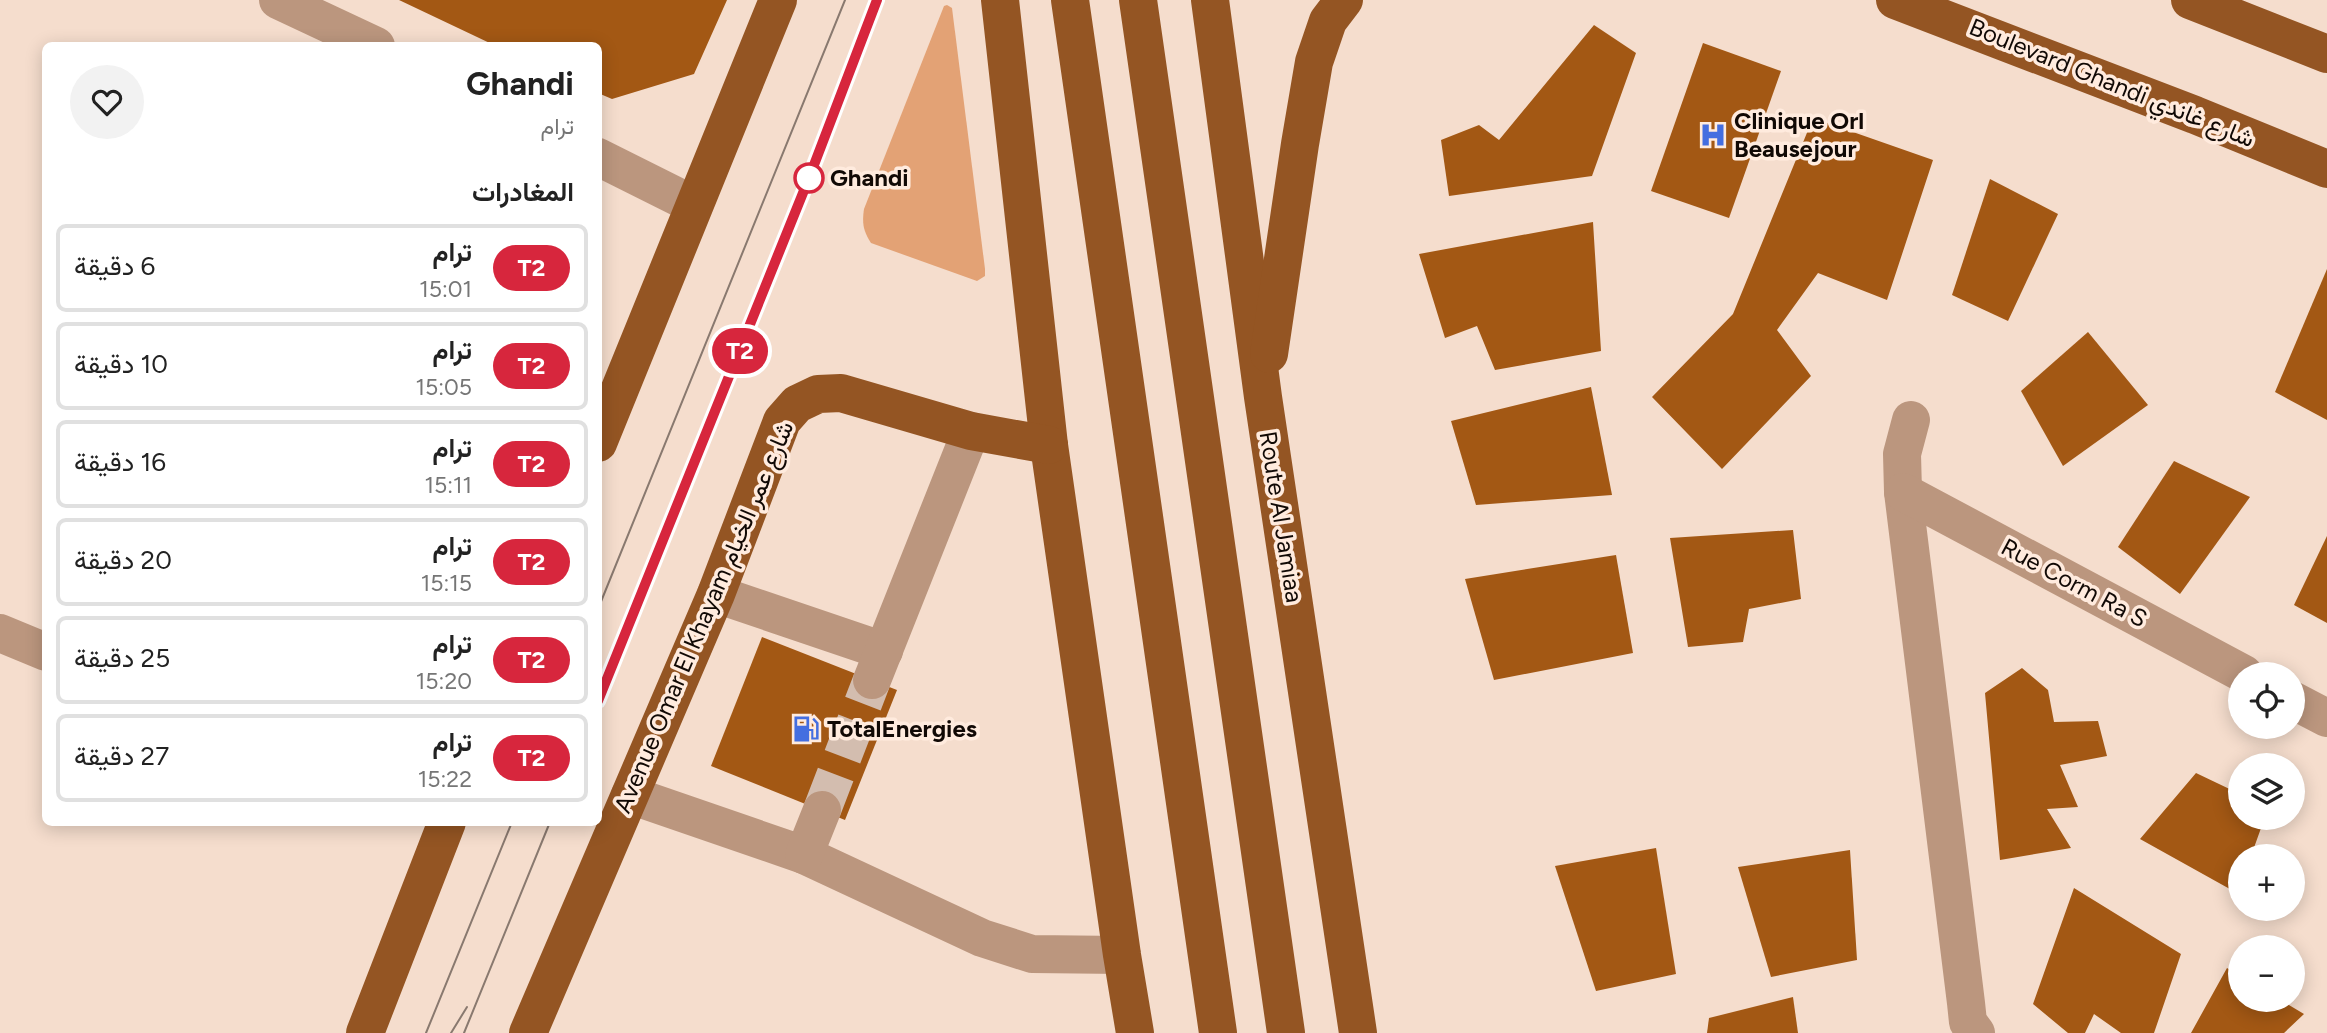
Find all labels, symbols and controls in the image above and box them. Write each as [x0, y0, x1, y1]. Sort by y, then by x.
street label: Boulevard Ghandi شارع غاندي [1964, 12, 2259, 158]
text: Ghandi [466, 64, 574, 103]
button: heart [70, 65, 144, 139]
place label: Clinique Orl Beausejour [1734, 106, 1864, 163]
text: ترام [541, 112, 574, 140]
hospital icon: Clinique Orl Beausejour [1698, 120, 1728, 150]
marker: Ghandi [794, 163, 824, 193]
place label: Ghandi [830, 163, 909, 192]
text: المغادرات [472, 176, 574, 208]
text: ترام [433, 236, 472, 268]
text: 6 دقيقة [74, 250, 155, 282]
text: T2 [518, 253, 545, 282]
text: 15:01 [419, 275, 472, 303]
line badge: T2 [708, 328, 772, 374]
text: ترام [433, 334, 472, 366]
text: T2 [726, 336, 754, 365]
text: 10 دقيقة [74, 348, 168, 380]
text: T2 [518, 351, 545, 380]
text: 15:05 [415, 373, 472, 401]
street label: Avenue Omar El Khayam شارع عمر الخيام [608, 417, 801, 818]
street label: Route Al Jamiaa [1254, 429, 1309, 605]
text: ترام [433, 432, 472, 464]
text: 16 دقيقة [74, 446, 166, 478]
text: T2 [518, 449, 545, 478]
text: 15:11 [424, 471, 472, 499]
text: ترام [433, 530, 472, 562]
street label: Rue Corm Ra S [1996, 532, 2152, 633]
text: 20 دقيقة [74, 544, 172, 576]
text: T2 [518, 547, 545, 576]
text: 15:15 [421, 569, 472, 597]
text: ترام [433, 628, 472, 660]
text: 25 دقيقة [74, 642, 170, 674]
text: T2 [518, 645, 545, 674]
map controls [2228, 662, 2305, 1012]
button: locate [2228, 662, 2305, 739]
text: 15:20 [416, 667, 472, 695]
fuel station icon: TotalEnergies [791, 714, 821, 744]
place label: TotalEnergies [827, 714, 977, 743]
text: ترام [433, 726, 472, 758]
text: 27 دقيقة [74, 740, 169, 772]
text: T2 [518, 743, 545, 772]
button: layers [2228, 753, 2305, 830]
text: 15:22 [418, 765, 472, 793]
button: + [2228, 844, 2305, 921]
button: − [2228, 935, 2305, 1012]

